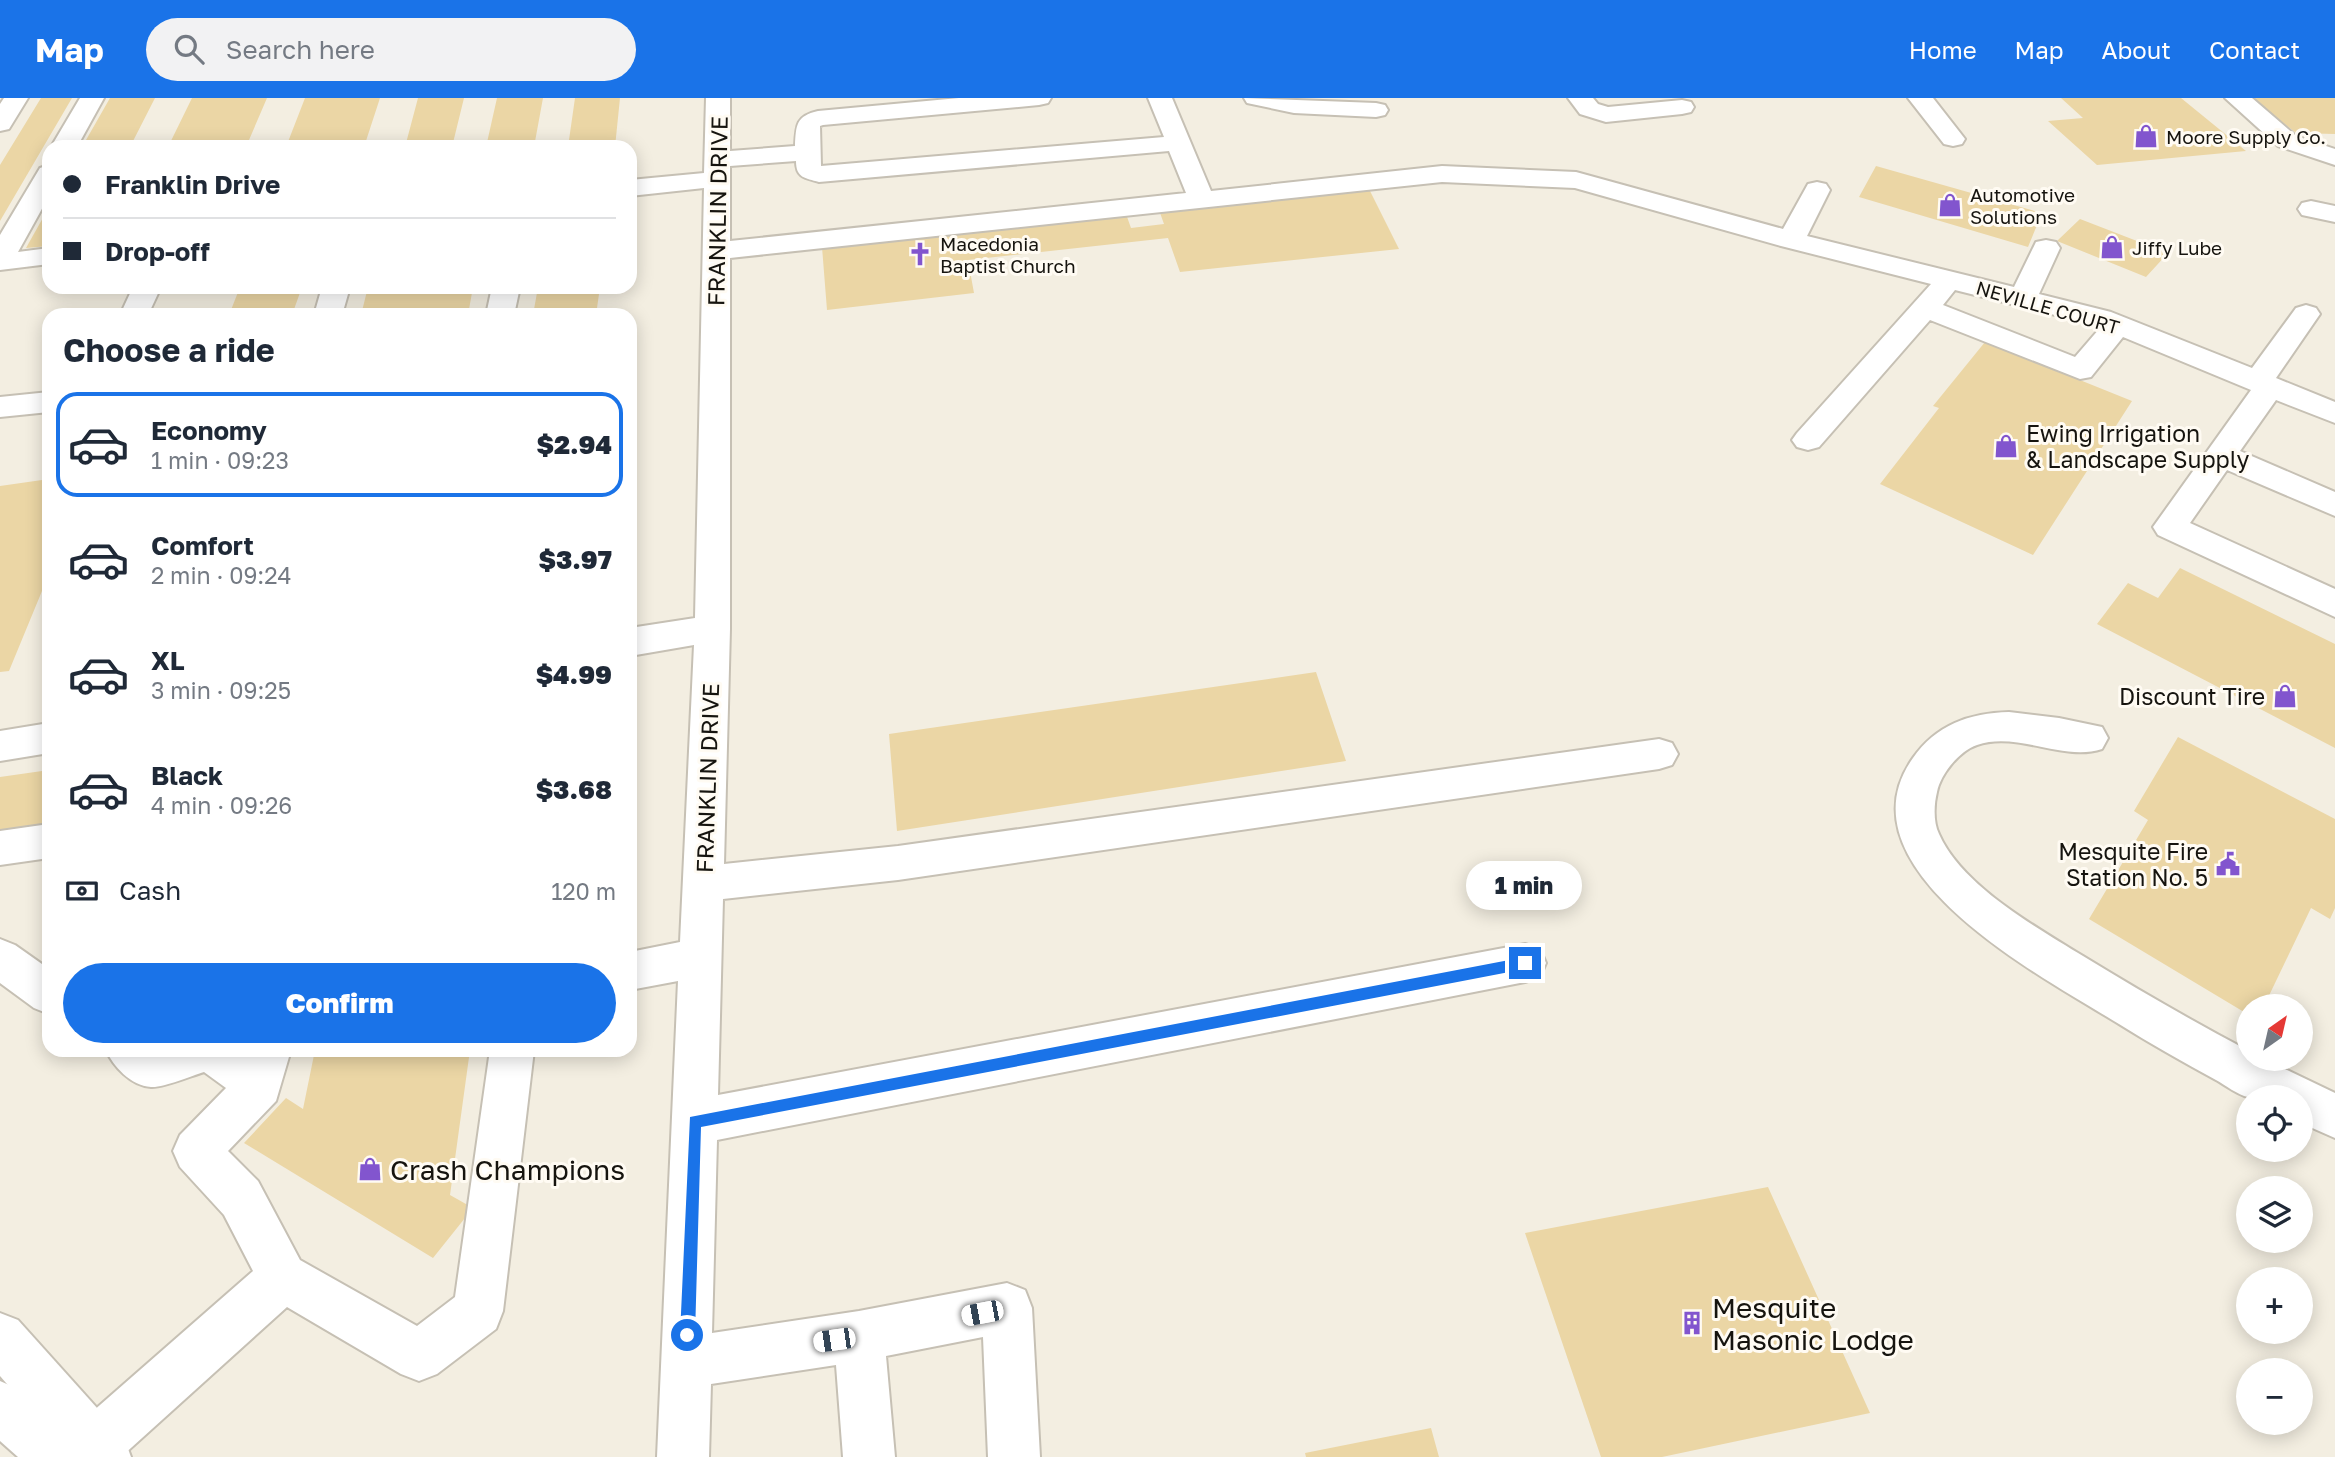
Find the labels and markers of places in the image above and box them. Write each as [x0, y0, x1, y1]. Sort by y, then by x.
shop icon: Moore Supply Co. [2132, 122, 2160, 150]
place label: Moore Supply Co. [2166, 125, 2326, 148]
place label: Automotive Solutions [1970, 183, 2075, 228]
shop icon: Automotive Solutions [1936, 191, 1964, 219]
place label: Macedonia Baptist Church [940, 232, 1076, 277]
shop icon: Jiffy Lube [2098, 233, 2126, 261]
place label: Jiffy Lube [2132, 236, 2222, 259]
church icon: Macedonia Baptist Church [906, 240, 934, 268]
place label: Ewing Irrigation & Landscape Supply [2026, 419, 2250, 473]
shop icon: Ewing Irrigation & Landscape Supply [1992, 432, 2020, 460]
place label: Discount Tire [2119, 682, 2265, 710]
shop icon: Discount Tire [2271, 682, 2299, 710]
place label: Mesquite Fire Station No. 5 [2058, 837, 2208, 891]
public building icon: Mesquite Fire Station No. 5 [2214, 850, 2242, 878]
place label: Crash Champions [390, 1153, 625, 1186]
shop icon: Crash Champions [356, 1155, 384, 1183]
place label: Mesquite Masonic Lodge [1712, 1291, 1914, 1356]
building icon: Mesquite Masonic Lodge [1678, 1309, 1706, 1337]

